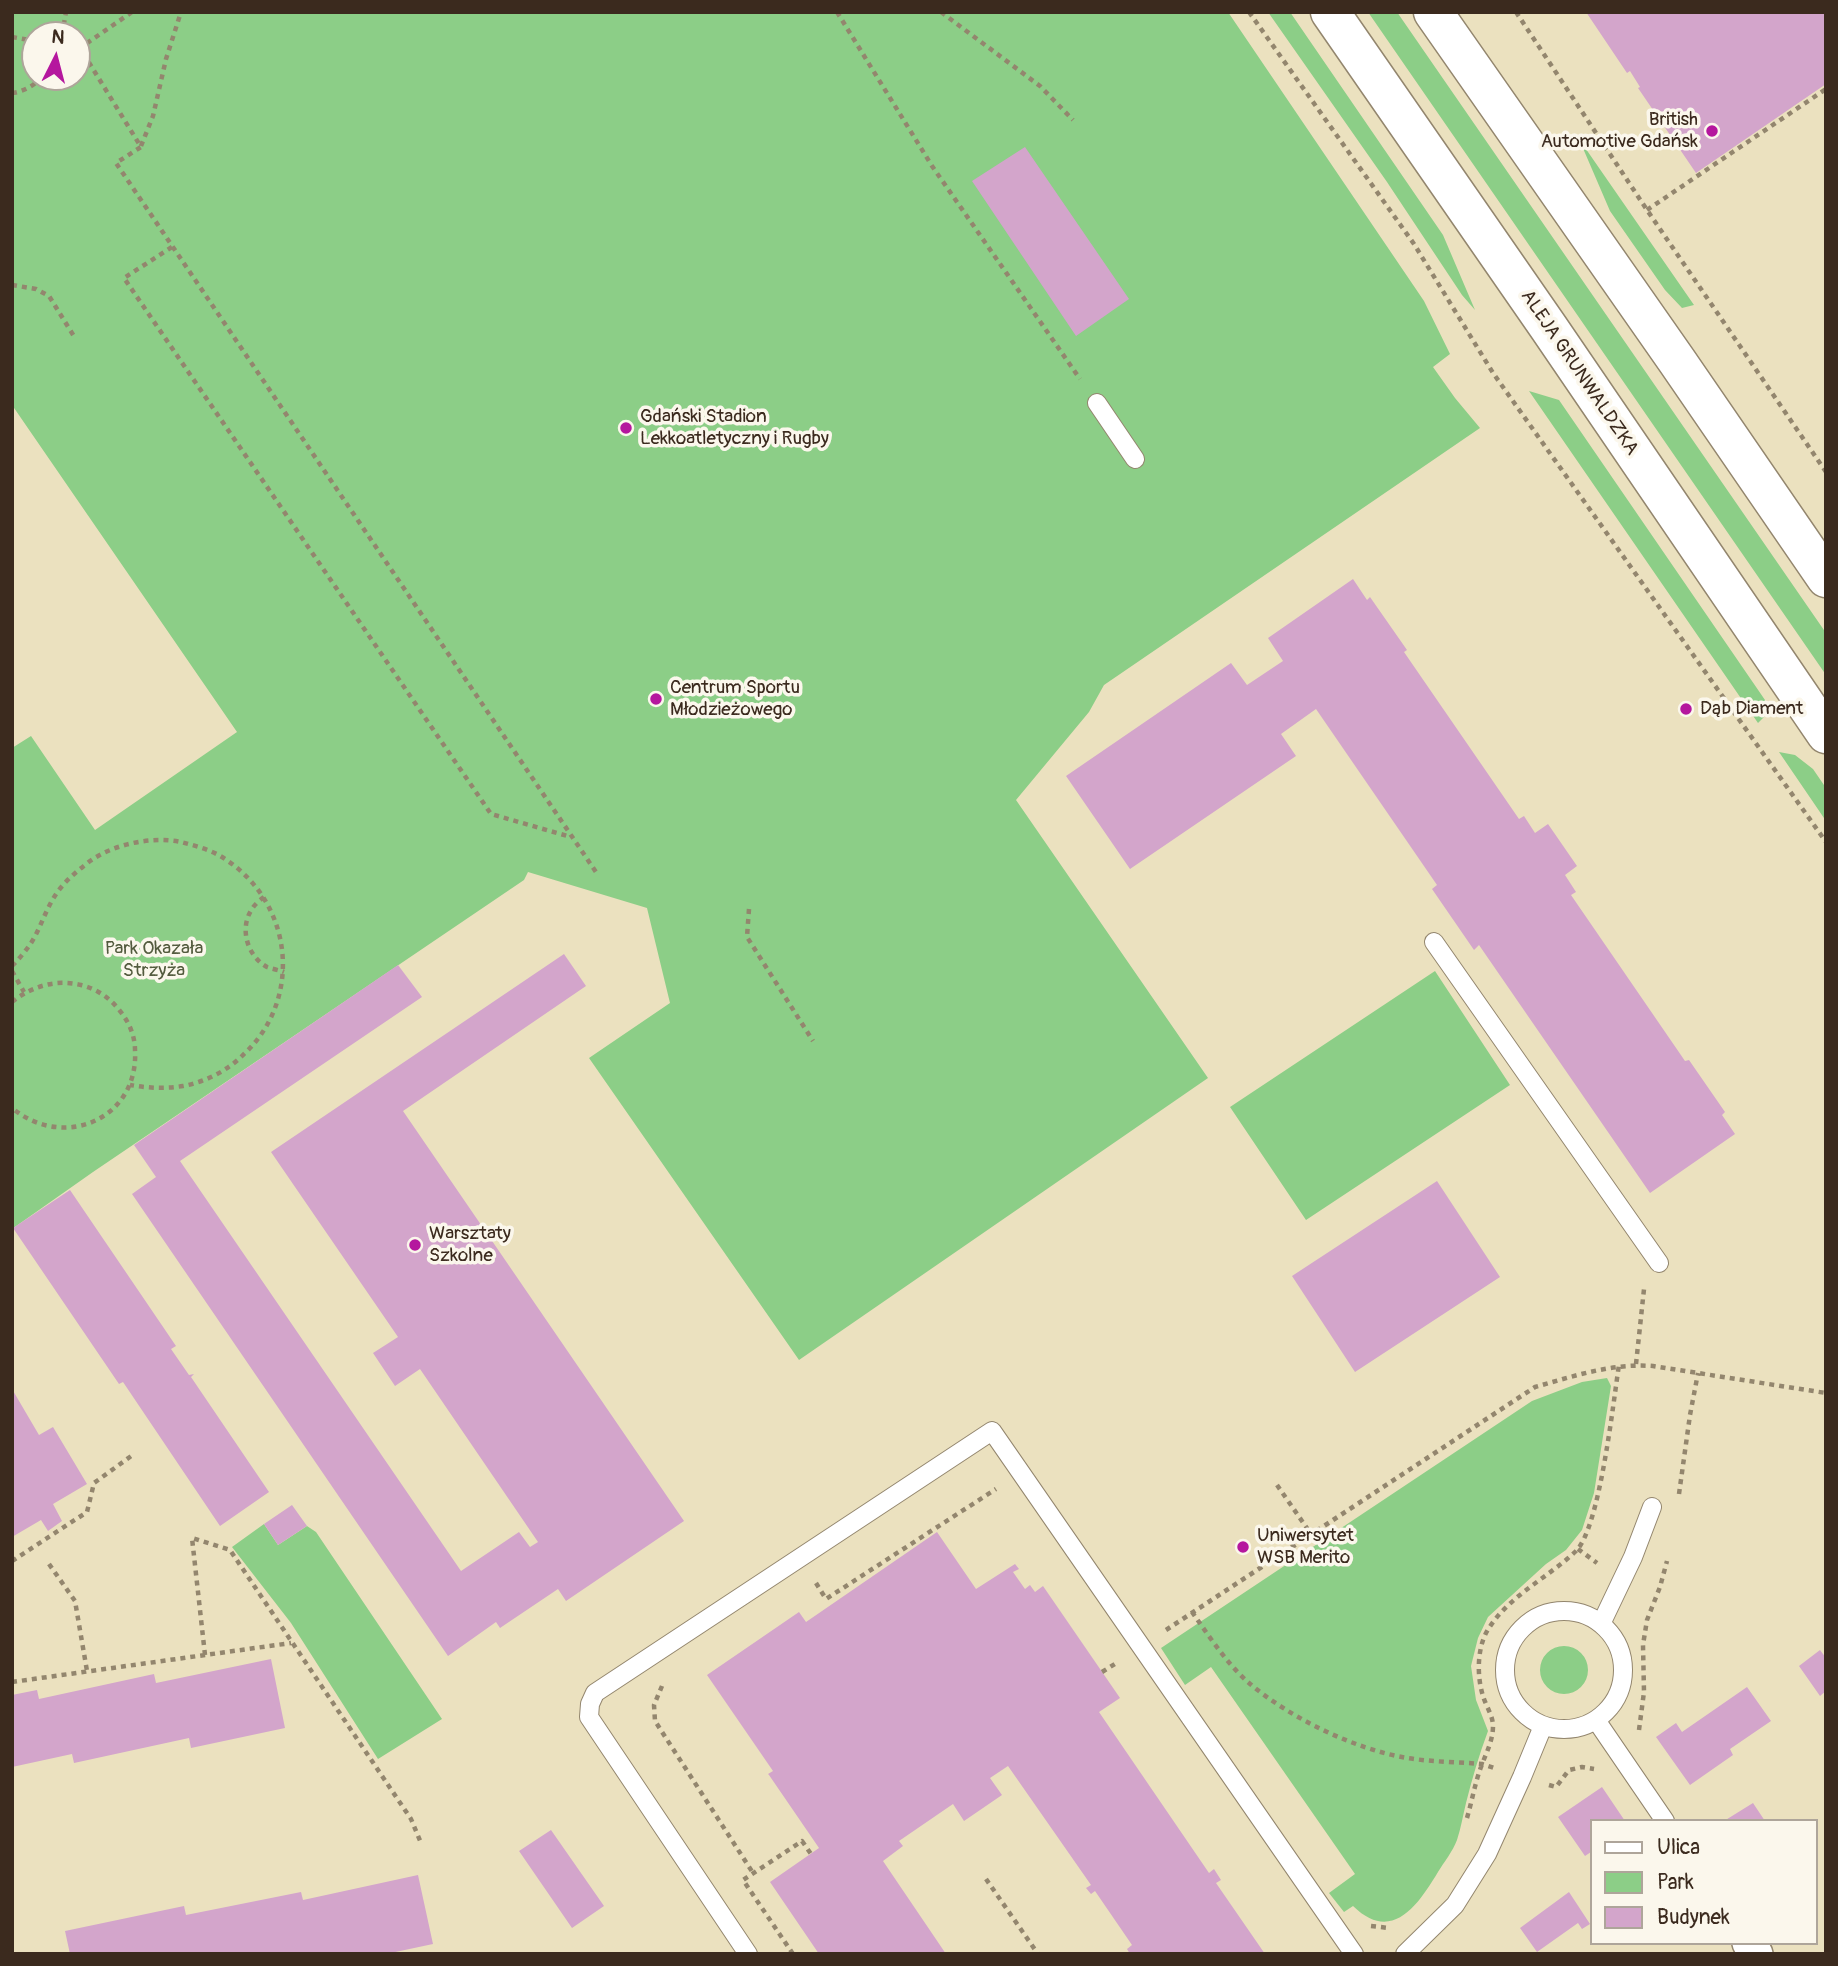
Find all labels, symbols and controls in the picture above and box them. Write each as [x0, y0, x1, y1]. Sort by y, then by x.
north arrow [21, 21, 91, 91]
text: N [50, 24, 66, 50]
place label: British Automotive Gdańsk [1541, 109, 1698, 153]
marker: British Automotive Gdańsk [1704, 123, 1720, 139]
street label: ALEJA GRUNWALDZKA [1515, 286, 1643, 460]
place label: Gdański Stadion Lekkoatletyczny i Rugby [640, 406, 829, 450]
marker: Gdański Stadion Lekkoatletyczny i Rugby [618, 420, 634, 436]
place label: Centrum Sportu Młodzieżowego [670, 677, 800, 721]
marker: Centrum Sportu Młodzieżowego [648, 691, 664, 707]
place label: Dąb Diament [1700, 698, 1803, 720]
marker: Dąb Diament [1678, 701, 1694, 717]
park label: Park Okazała Strzyża [105, 938, 203, 982]
place label: Warsztaty Szkolne [429, 1223, 511, 1267]
marker: Warsztaty Szkolne [407, 1237, 423, 1253]
place label: Uniwersytet WSB Merito [1257, 1525, 1354, 1569]
marker: Uniwersytet WSB Merito [1235, 1539, 1251, 1555]
legend [1590, 1819, 1817, 1945]
text: Ulica [1657, 1834, 1700, 1861]
text: Park [1657, 1869, 1694, 1896]
text: Budynek [1657, 1904, 1730, 1931]

